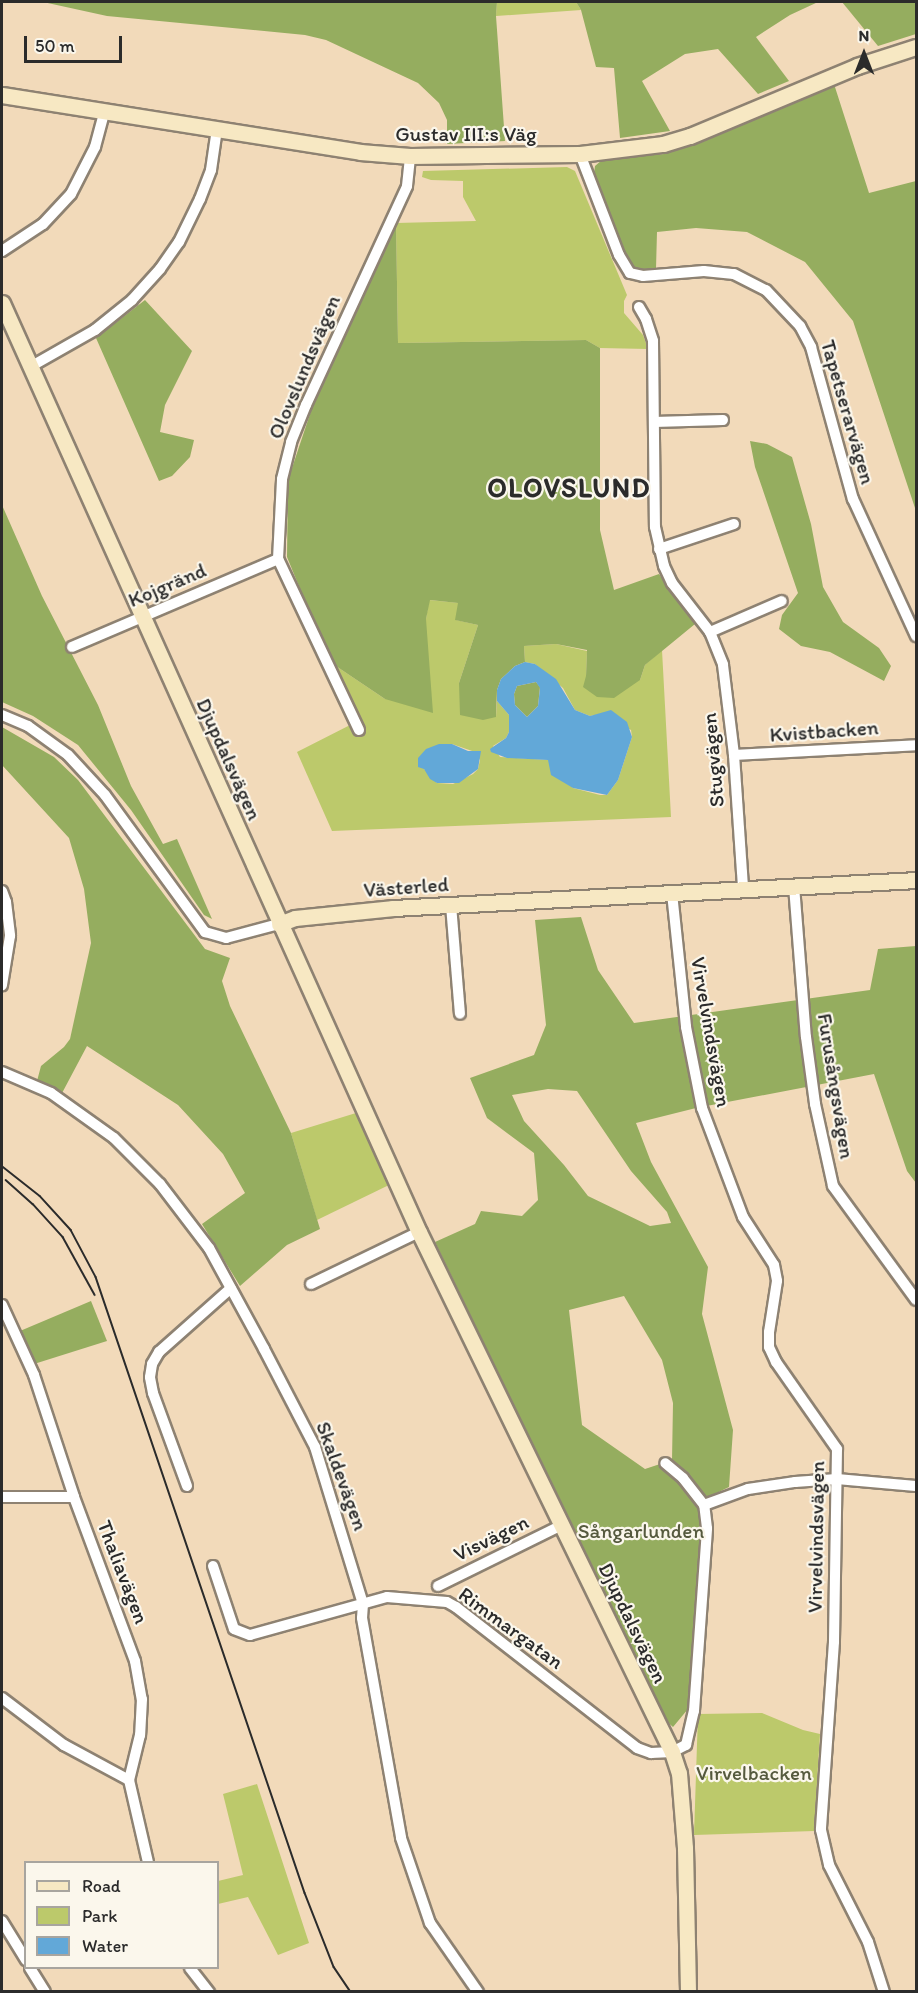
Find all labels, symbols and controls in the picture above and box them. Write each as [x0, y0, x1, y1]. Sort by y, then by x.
scale bar [27, 24, 124, 62]
north arrow [834, 24, 894, 84]
text: N [859, 26, 869, 45]
text: 50 m [35, 35, 75, 57]
street label: Gustav III:s Väg [395, 121, 537, 147]
street label: Olovslundsvägen [262, 291, 346, 443]
street label: Tapetserarvägen [815, 337, 881, 487]
district label: OLOVSLUND [487, 472, 651, 504]
street label: Kojgränd [124, 557, 210, 613]
street label: Djupdalsvägen [191, 694, 267, 824]
street label: Stugvägen [696, 712, 730, 808]
street label: Kvistbacken [769, 715, 879, 747]
street label: Västerled [363, 871, 449, 903]
street label: Virvelvindsvägen [685, 955, 737, 1109]
street label: Furusångsvägen [812, 1011, 860, 1161]
street label: Skaldevägen [311, 1418, 373, 1534]
street label: Virvelvindsvägen [802, 1461, 830, 1613]
street label: Visvägen [449, 1509, 533, 1567]
street label: Thaliavägen [92, 1517, 154, 1627]
park label: Sångarlunden [578, 1518, 704, 1544]
street label: Djupdalsvägen [593, 1559, 673, 1687]
street label: Rimmargatan [454, 1581, 568, 1675]
park label: Virvelbacken [696, 1760, 812, 1786]
legend [24, 1861, 219, 1969]
text: Road [82, 1875, 121, 1897]
text: Park [82, 1905, 117, 1927]
text: Water [82, 1935, 128, 1957]

